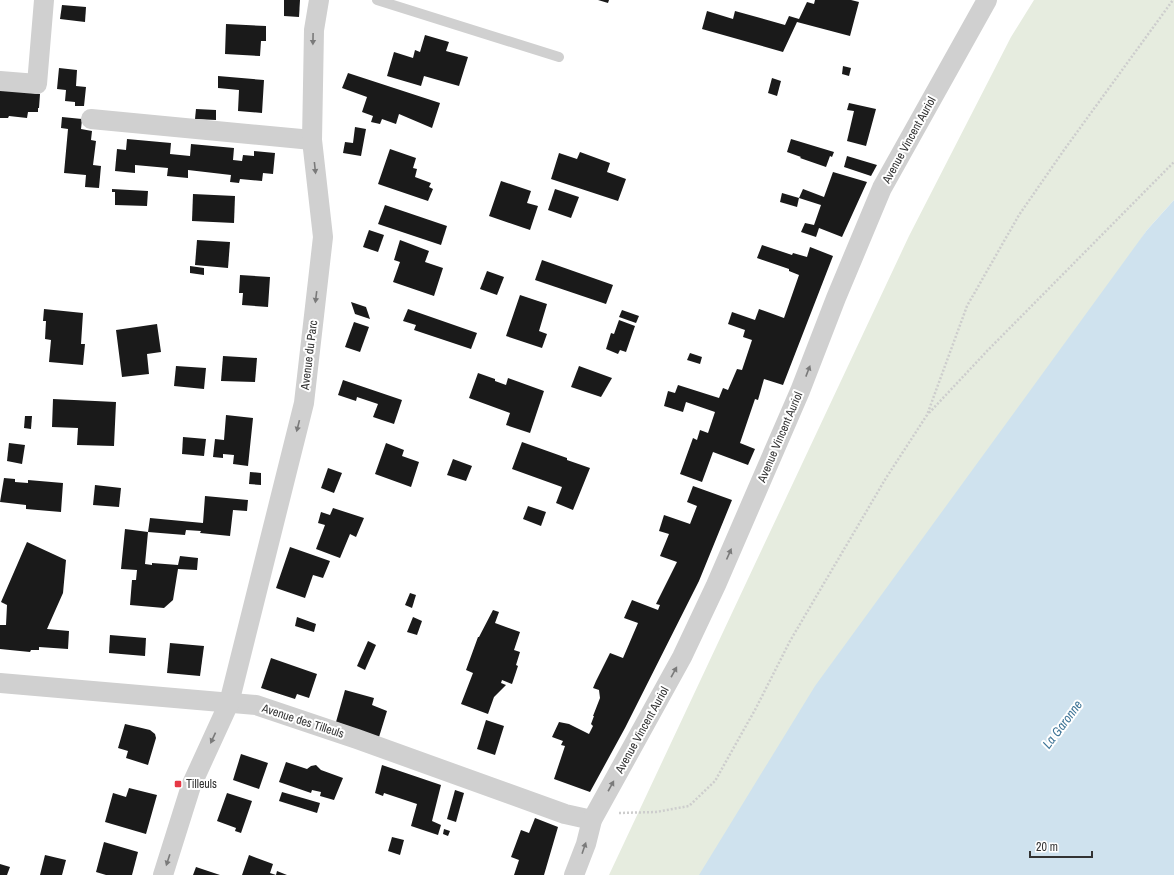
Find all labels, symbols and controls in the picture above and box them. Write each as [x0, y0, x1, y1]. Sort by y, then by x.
one-way arrow [310, 33, 317, 45]
street label: Avenue Vincent Auriol [878, 94, 940, 187]
one-way arrow [312, 162, 318, 174]
one-way arrow [313, 291, 319, 304]
street label: Avenue du Parc [297, 319, 321, 392]
one-way arrow [805, 364, 811, 376]
street label: Avenue Vincent Auriol [753, 389, 806, 486]
one-way arrow [295, 420, 301, 432]
one-way arrow [726, 549, 732, 560]
one-way arrow [671, 666, 678, 678]
street label: Avenue Vincent Auriol [611, 684, 673, 777]
water label: La Garonne [1039, 697, 1086, 752]
street label: Avenue des Tilleuls [259, 700, 346, 742]
one-way arrow [210, 733, 216, 744]
place label: Tilleuls [186, 776, 217, 792]
marker: Tilleuls [173, 779, 183, 789]
one-way arrow [608, 780, 615, 792]
scale bar [1030, 833, 1092, 859]
text: 20 m [1036, 839, 1058, 855]
one-way arrow [582, 842, 588, 854]
one-way arrow [165, 854, 171, 866]

